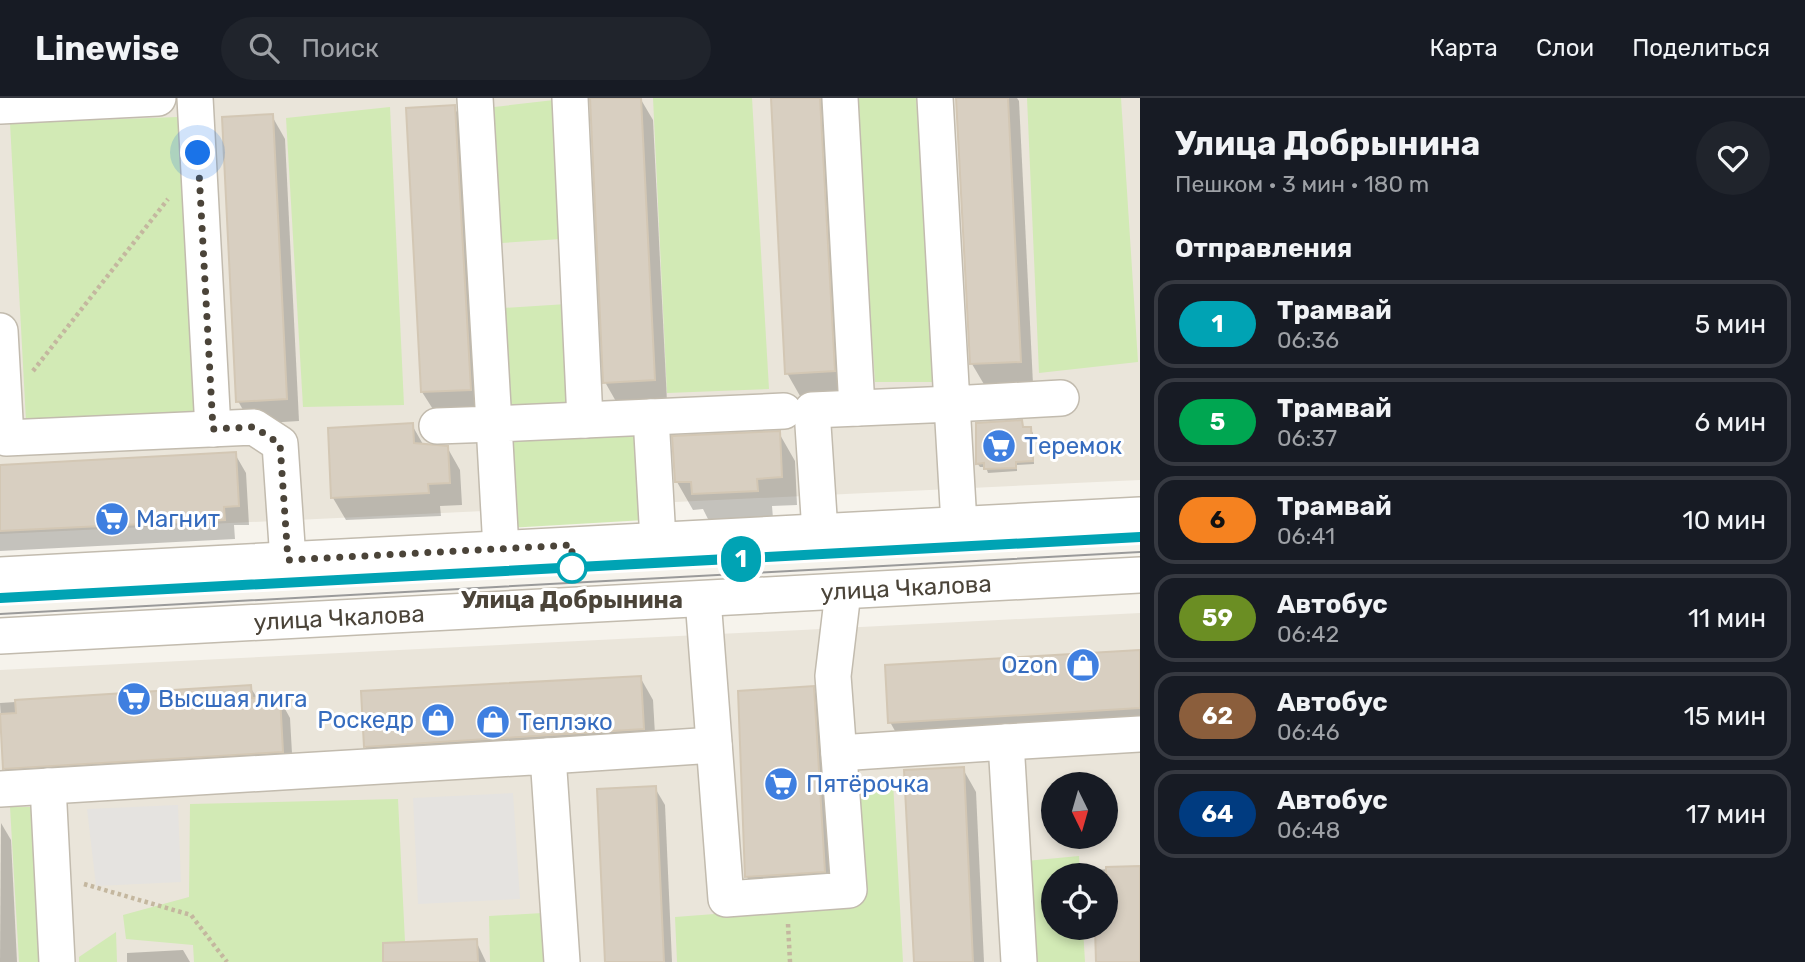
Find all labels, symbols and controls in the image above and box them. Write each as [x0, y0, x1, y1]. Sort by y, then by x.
search box [221, 17, 711, 80]
text: Linewise [35, 29, 179, 68]
icon: search [245, 29, 283, 67]
text: Поиск [301, 33, 379, 64]
text: Карта [1429, 34, 1498, 62]
text: Слои [1536, 34, 1594, 62]
text: Поделиться [1632, 34, 1770, 62]
button: heart [1696, 121, 1770, 195]
text: Улица Добрынина [1175, 124, 1480, 163]
your location [180, 135, 215, 170]
text: Пешком · 3 мин · 180 m [1175, 170, 1429, 198]
text: Отправления [1175, 233, 1352, 264]
text: Трамвай [1277, 295, 1392, 326]
text: 5 мин [1695, 309, 1766, 340]
text: 1 [1212, 310, 1223, 338]
text: 06:36 [1277, 326, 1339, 354]
text: Трамвай [1277, 393, 1392, 424]
text: 6 мин [1695, 407, 1766, 438]
text: 5 [1210, 408, 1225, 436]
text: 06:37 [1277, 424, 1337, 452]
supermarket icon: Теремок [980, 427, 1018, 465]
place label: Теремок [1024, 432, 1122, 460]
text: Трамвай [1277, 491, 1392, 522]
supermarket icon: Магнит [93, 500, 131, 538]
place label: Магнит [136, 505, 220, 533]
text: 10 мин [1683, 505, 1766, 536]
text: 6 [1210, 506, 1225, 534]
text: 06:41 [1277, 522, 1335, 550]
line badge: 1 [718, 536, 764, 582]
text: 1 [735, 545, 747, 573]
marker: Улица Добрынина [557, 553, 587, 583]
street label: улица Чкалова [820, 570, 992, 606]
place label: Улица Добрынина [461, 586, 683, 614]
text: Автобус [1277, 589, 1388, 620]
street label: улица Чкалова [253, 600, 425, 636]
text: 11 мин [1688, 603, 1766, 634]
text: 59 [1202, 604, 1233, 632]
text: 06:42 [1277, 620, 1339, 648]
shop icon: Ozon [1064, 646, 1102, 684]
place label: Ozon [1001, 651, 1058, 679]
supermarket icon: Высшая лига [115, 680, 153, 718]
place label: Высшая лига [158, 685, 307, 713]
text: Автобус [1277, 687, 1388, 718]
shop icon: Роскедр [419, 701, 457, 739]
text: 15 мин [1684, 701, 1766, 732]
text: 62 [1202, 702, 1233, 730]
shop icon: Теплэко [474, 703, 512, 741]
place label: Роскедр [317, 706, 414, 734]
place label: Теплэко [518, 708, 613, 736]
text: 06:46 [1277, 718, 1340, 746]
supermarket icon: Пятёрочка [762, 765, 800, 803]
place label: Пятёрочка [806, 770, 929, 798]
north arrow [1041, 772, 1118, 849]
map controls [1041, 772, 1118, 940]
text: Автобус [1277, 785, 1388, 816]
text: 17 мин [1686, 799, 1766, 830]
text: 64 [1201, 800, 1234, 828]
text: 06:48 [1277, 816, 1340, 844]
button: locate [1041, 863, 1118, 940]

